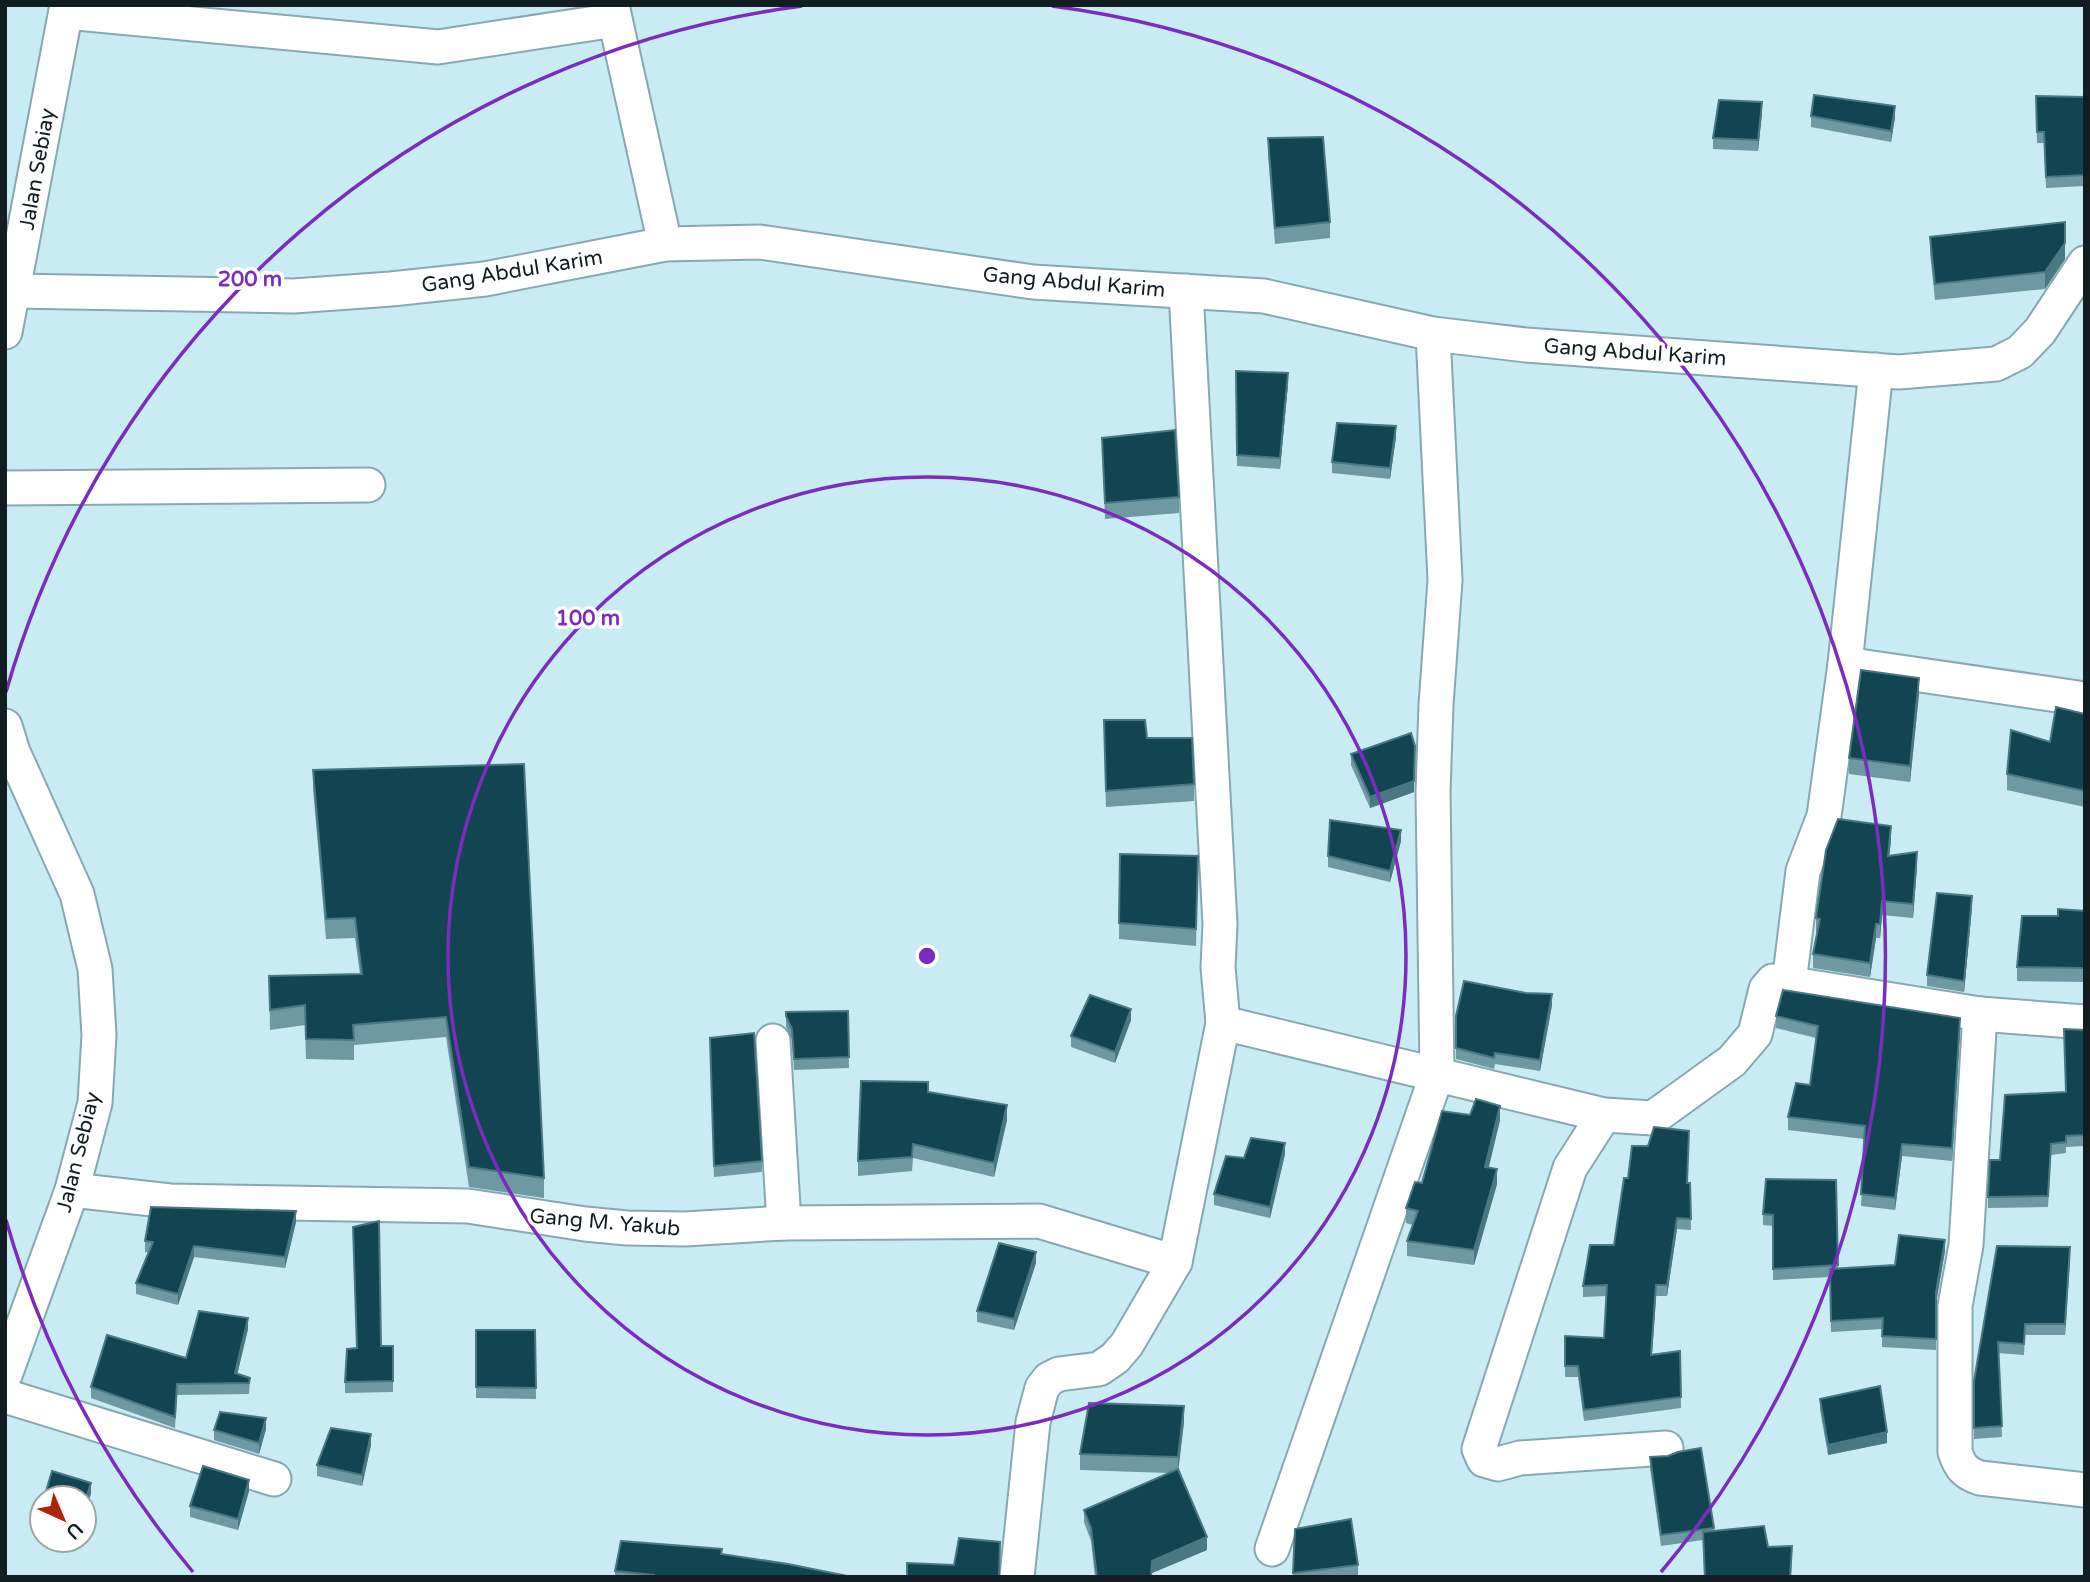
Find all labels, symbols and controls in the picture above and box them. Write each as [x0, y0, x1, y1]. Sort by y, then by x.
street label: Jalan Sebiay [14, 106, 60, 232]
street label: Gang Abdul Karim [420, 245, 604, 298]
street label: Gang Abdul Karim [982, 262, 1166, 303]
text: 200 m [218, 267, 282, 292]
street label: Gang Abdul Karim [1543, 334, 1727, 371]
text: 100 m [556, 606, 620, 631]
centre of rings [915, 944, 939, 968]
street label: Jalan Sebiay [51, 1089, 105, 1215]
street label: Gang M. Yakub [528, 1203, 681, 1242]
north arrow [28, 1484, 98, 1554]
text: U [61, 1518, 87, 1543]

